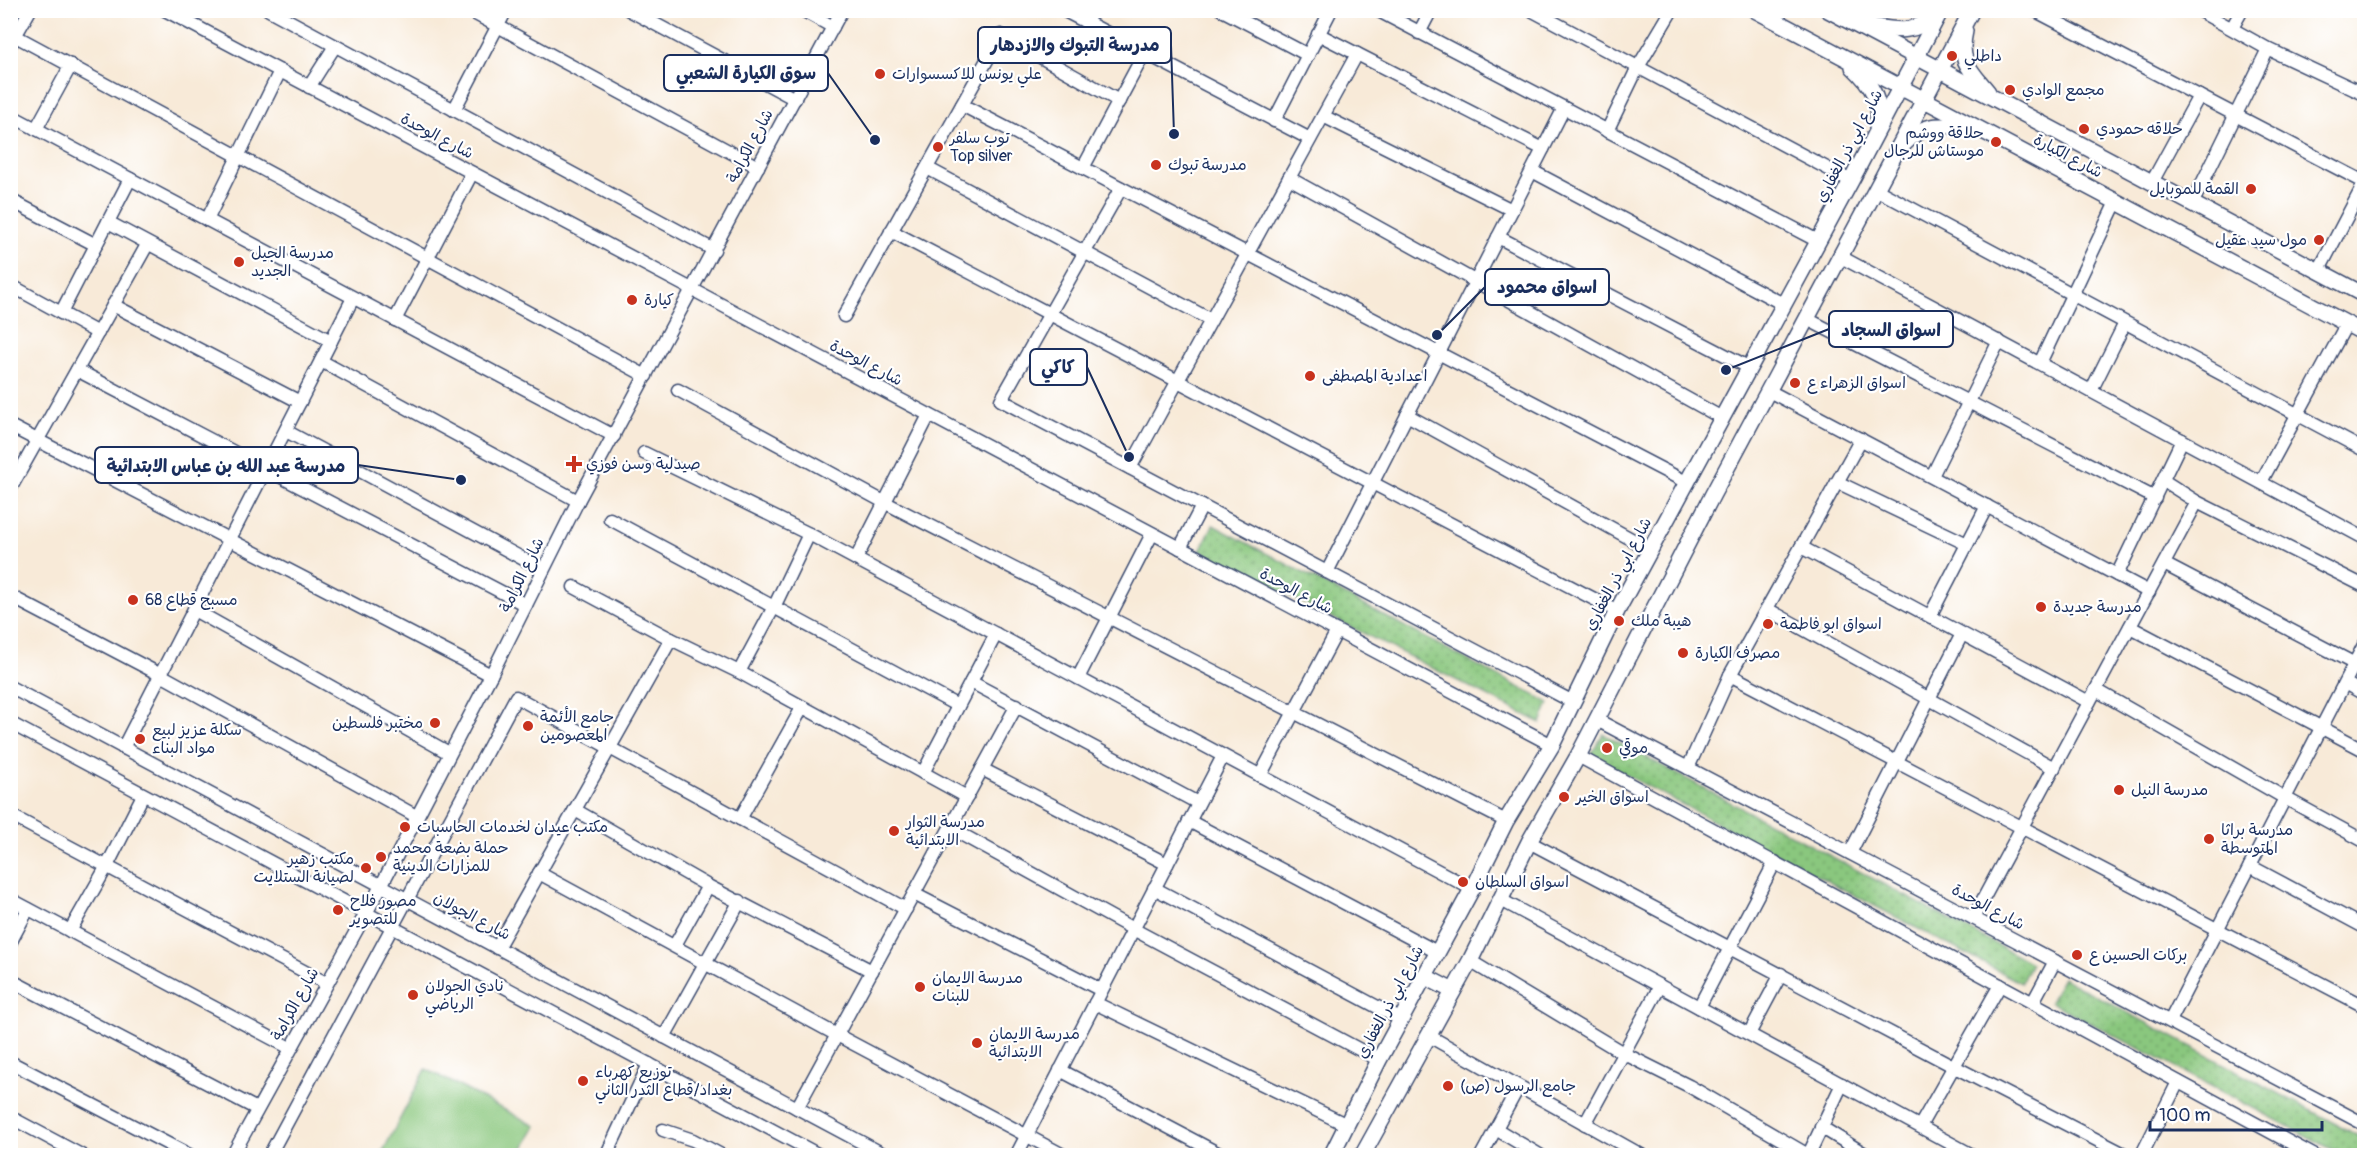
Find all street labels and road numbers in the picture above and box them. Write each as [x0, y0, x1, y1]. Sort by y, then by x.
street label: شارع ابي ذر الغفاري [1811, 86, 1891, 208]
street label: شارع الكرامة [722, 106, 779, 187]
street label: شارع الوحدة [397, 108, 477, 164]
street label: شارع الكيارة [2029, 129, 2106, 183]
street label: شارع الوحدة [826, 335, 906, 391]
street label: شارع ابي ذر الغفاري [1580, 514, 1660, 636]
street label: شارع الكرامة [495, 534, 550, 616]
street label: شارع الوحدة [1256, 563, 1336, 619]
street label: شارع الوحدة [1948, 879, 2028, 935]
street label: شارع الجولان [430, 887, 514, 946]
street label: شارع ابي ذر الغفاري [1352, 942, 1432, 1064]
street label: شارع الكرامة [267, 964, 324, 1045]

